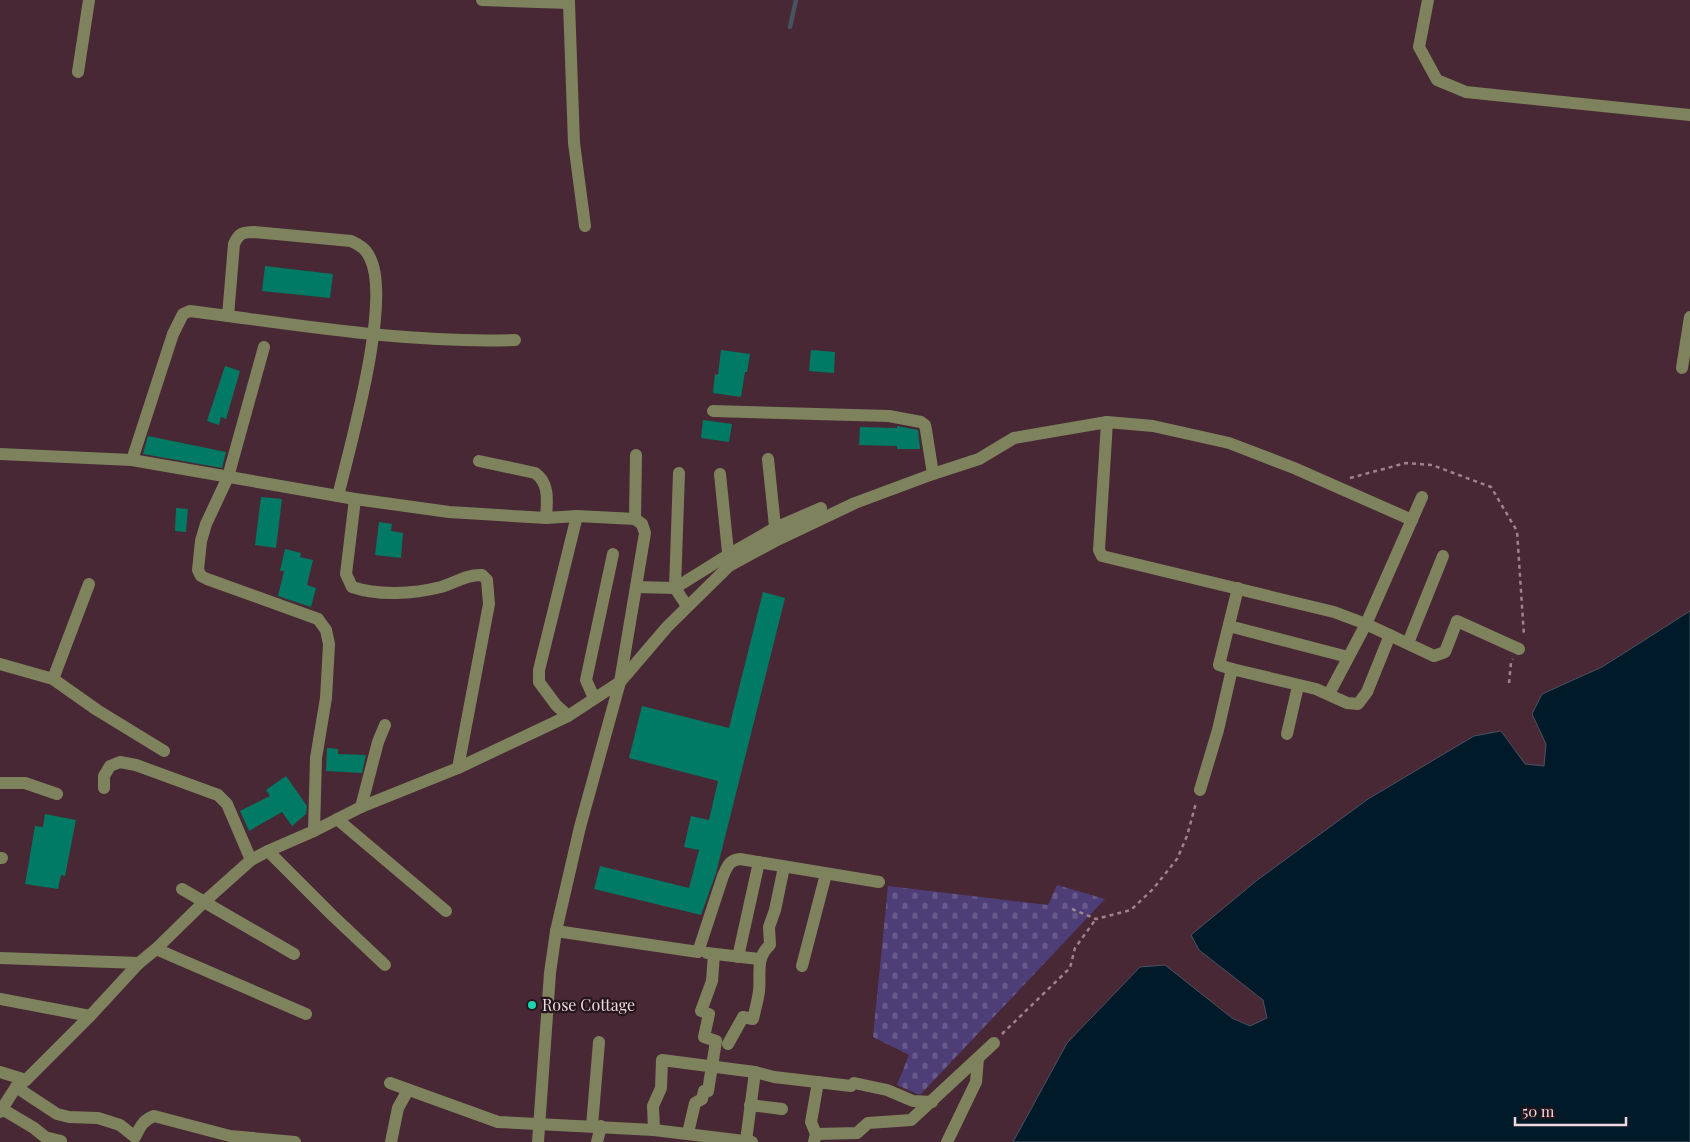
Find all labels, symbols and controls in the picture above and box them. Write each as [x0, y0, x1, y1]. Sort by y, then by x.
place label: Rose Cottage [542, 994, 635, 1015]
marker: Rose Cottage [526, 999, 538, 1011]
scale bar [1515, 1094, 1626, 1126]
text: 50 m [1522, 1101, 1555, 1121]

